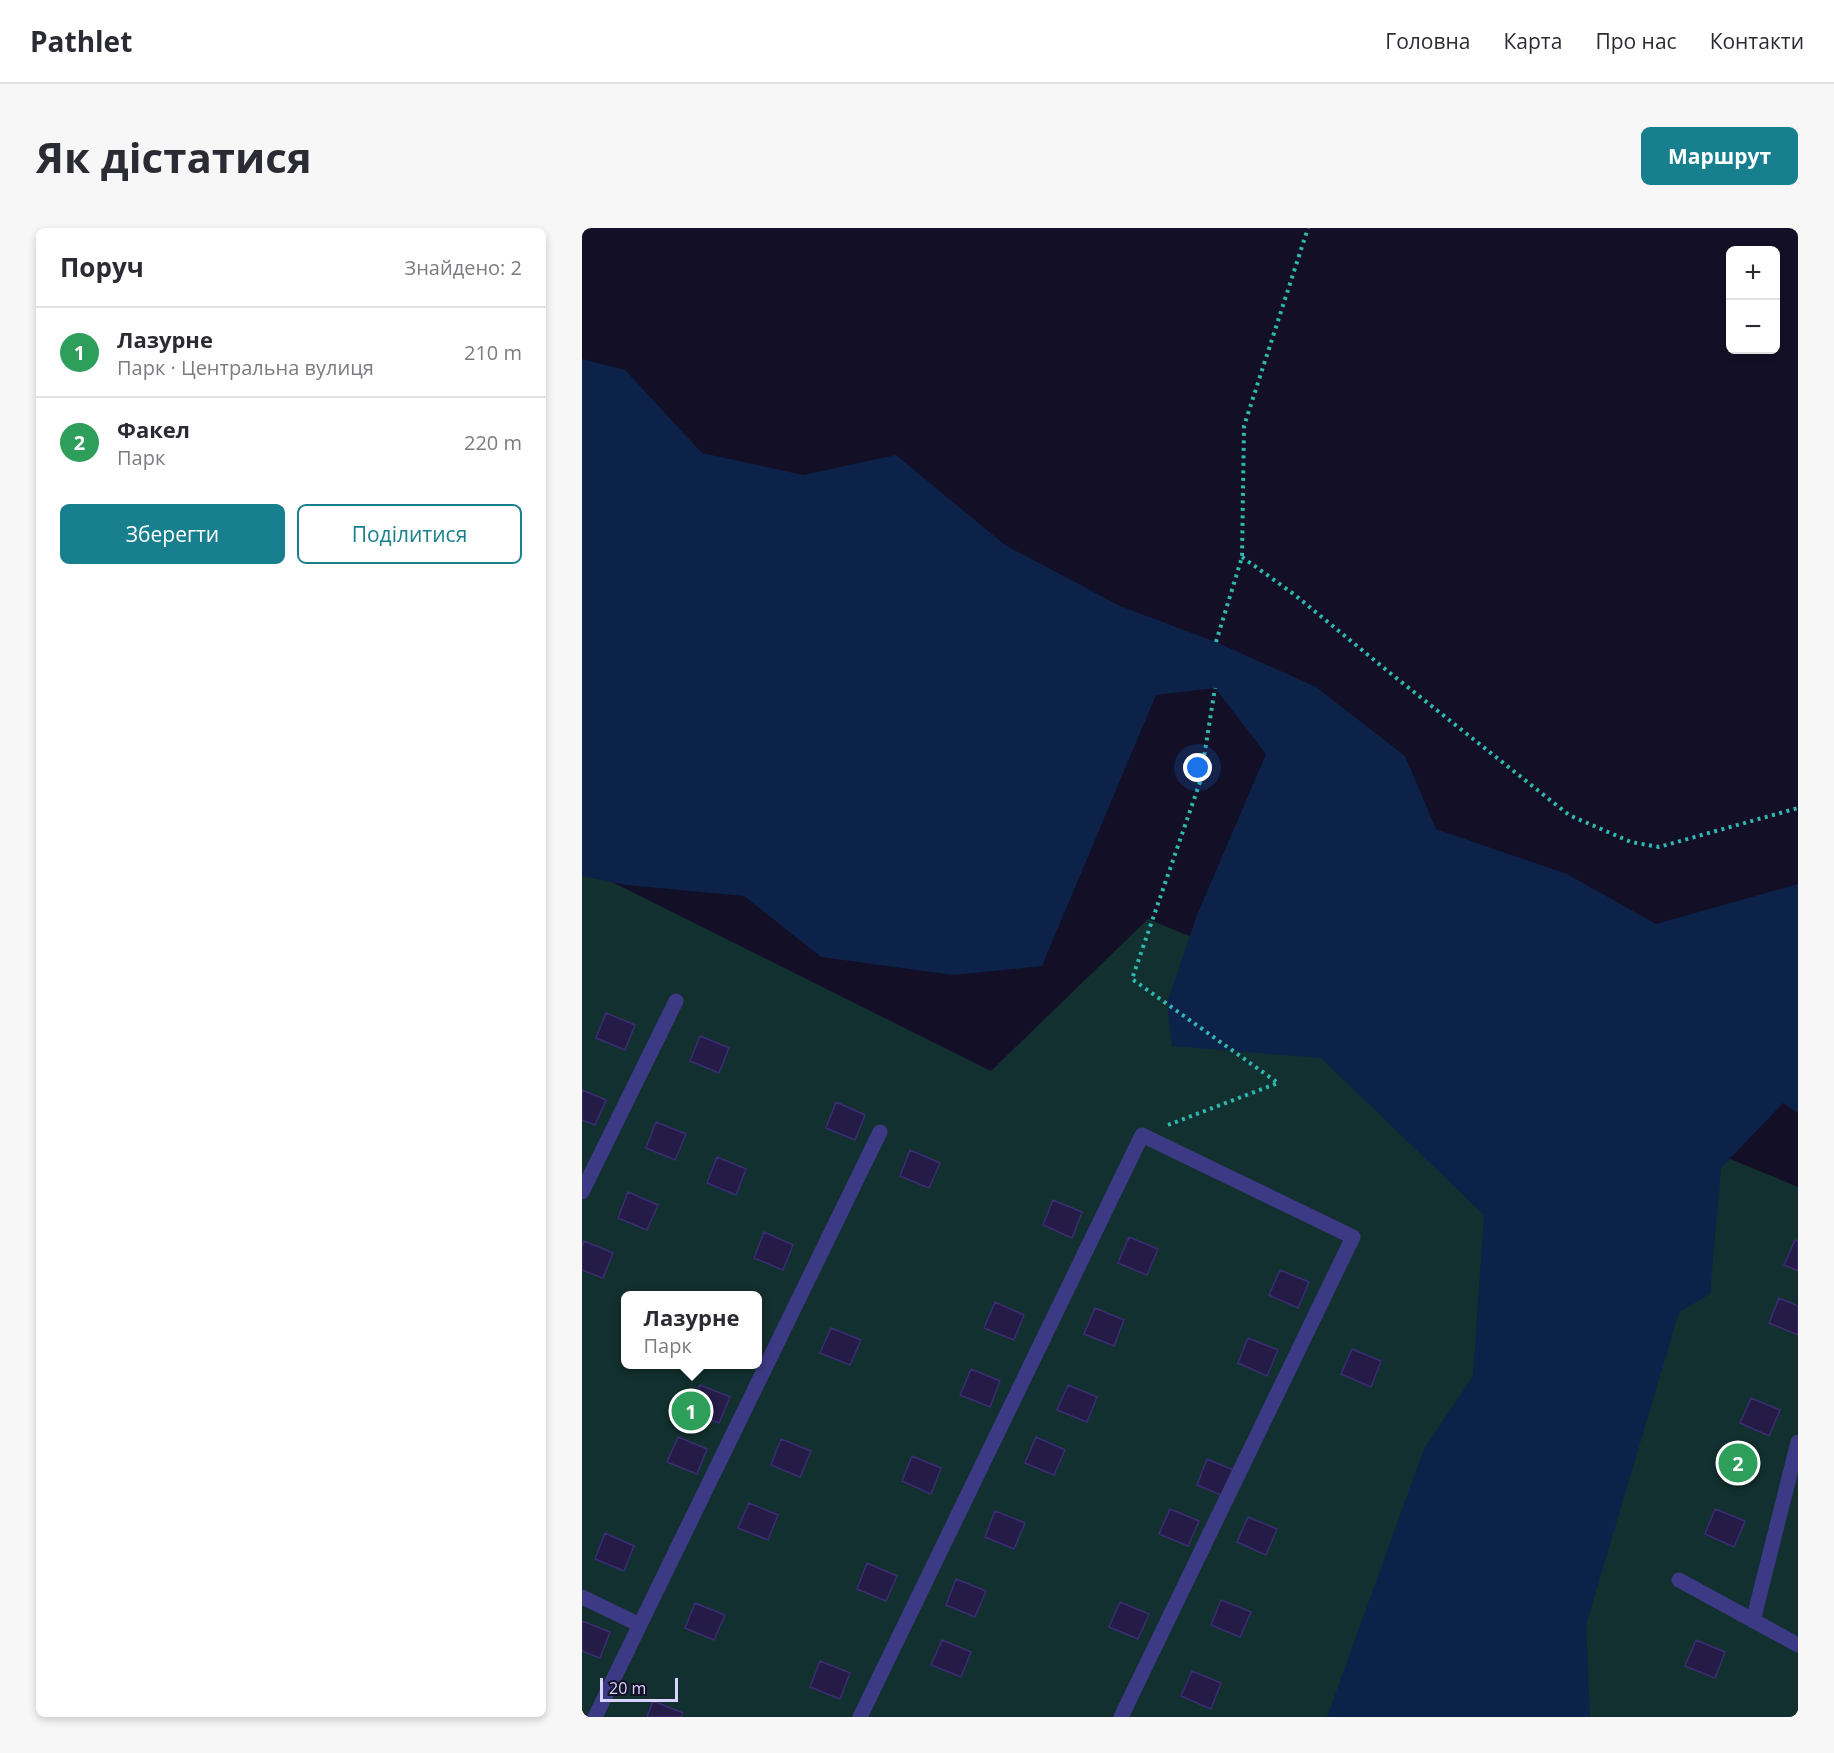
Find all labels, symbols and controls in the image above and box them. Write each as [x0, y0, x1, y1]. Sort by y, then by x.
text: Pathlet [30, 22, 132, 60]
text: Головна [1385, 27, 1470, 55]
text: Карта [1503, 27, 1562, 55]
text: Про нас [1595, 27, 1677, 55]
text: Контакти [1710, 27, 1804, 55]
button: Маршрут [1641, 127, 1798, 185]
text: Як дістатися [36, 128, 312, 185]
map controls [1726, 246, 1780, 354]
button: + [1726, 246, 1780, 300]
text: Поруч [60, 249, 144, 285]
text: Знайдено: 2 [405, 254, 522, 281]
button: − [1726, 300, 1780, 354]
text: Лазурне [117, 324, 213, 354]
text: 1 [74, 339, 85, 366]
text: 210 m [464, 339, 522, 366]
text: Парк · Центральна вулиця [117, 354, 374, 381]
text: Факел [117, 414, 190, 444]
text: 2 [74, 429, 85, 456]
text: 220 m [464, 429, 522, 456]
text: Парк [117, 444, 165, 471]
button: Зберегти [60, 504, 285, 564]
button: Поділитися [297, 504, 522, 564]
your location [1183, 753, 1212, 782]
popup [621, 1291, 762, 1369]
text: Лазурне [644, 1302, 739, 1332]
text: Парк [644, 1332, 692, 1359]
pin: 1 [672, 1388, 710, 1434]
pin: 2 [1718, 1440, 1758, 1486]
scale bar [600, 1675, 678, 1702]
text: 20 m [609, 1677, 646, 1699]

